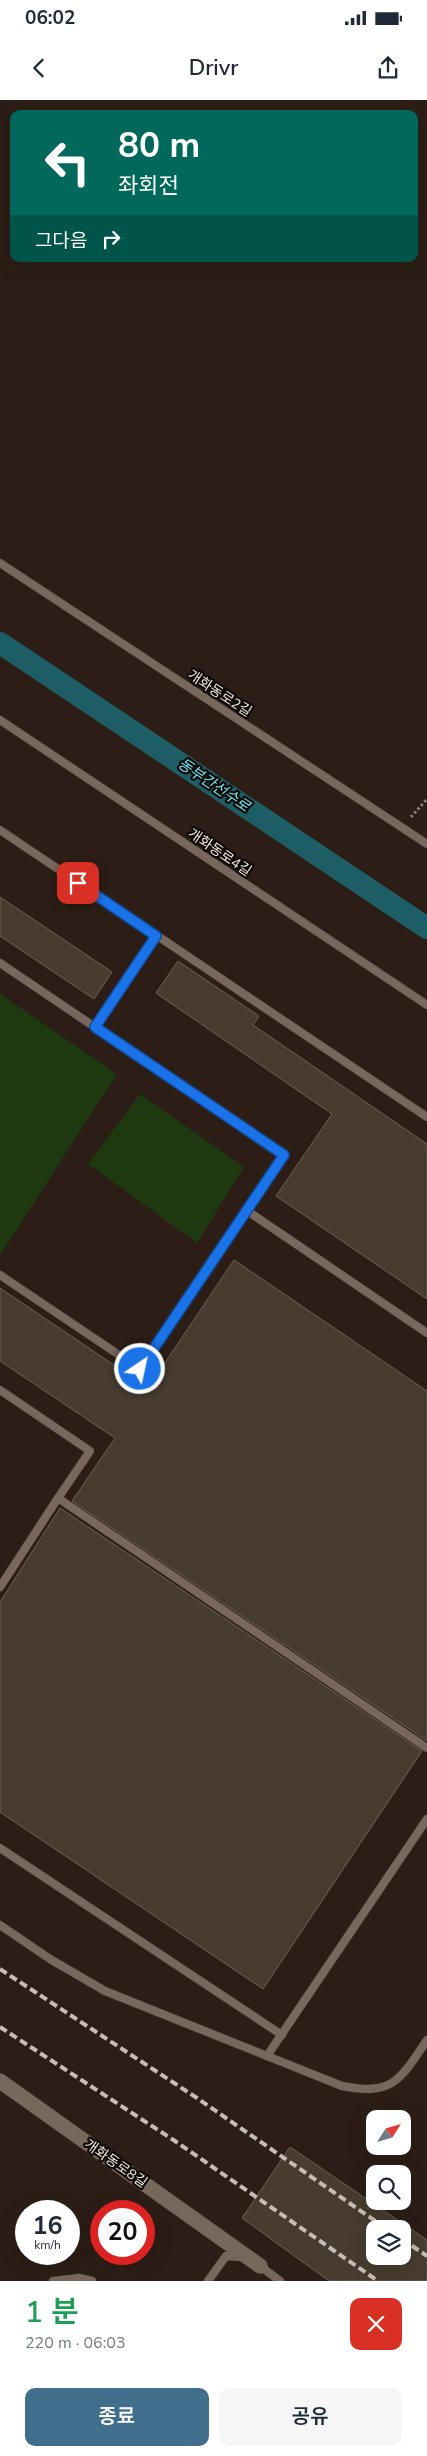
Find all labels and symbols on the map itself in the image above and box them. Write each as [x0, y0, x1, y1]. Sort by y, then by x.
street label: 개화동로2길 [184, 666, 255, 721]
water label: 동부간선수로 [174, 754, 255, 817]
street label: 개화동로4길 [184, 824, 255, 881]
pin [57, 862, 99, 904]
position arrow [113, 1342, 165, 1394]
north arrow [366, 2110, 411, 2155]
street label: 개화동로8길 [80, 2135, 151, 2192]
speed limit sign: 20 [90, 2200, 155, 2265]

